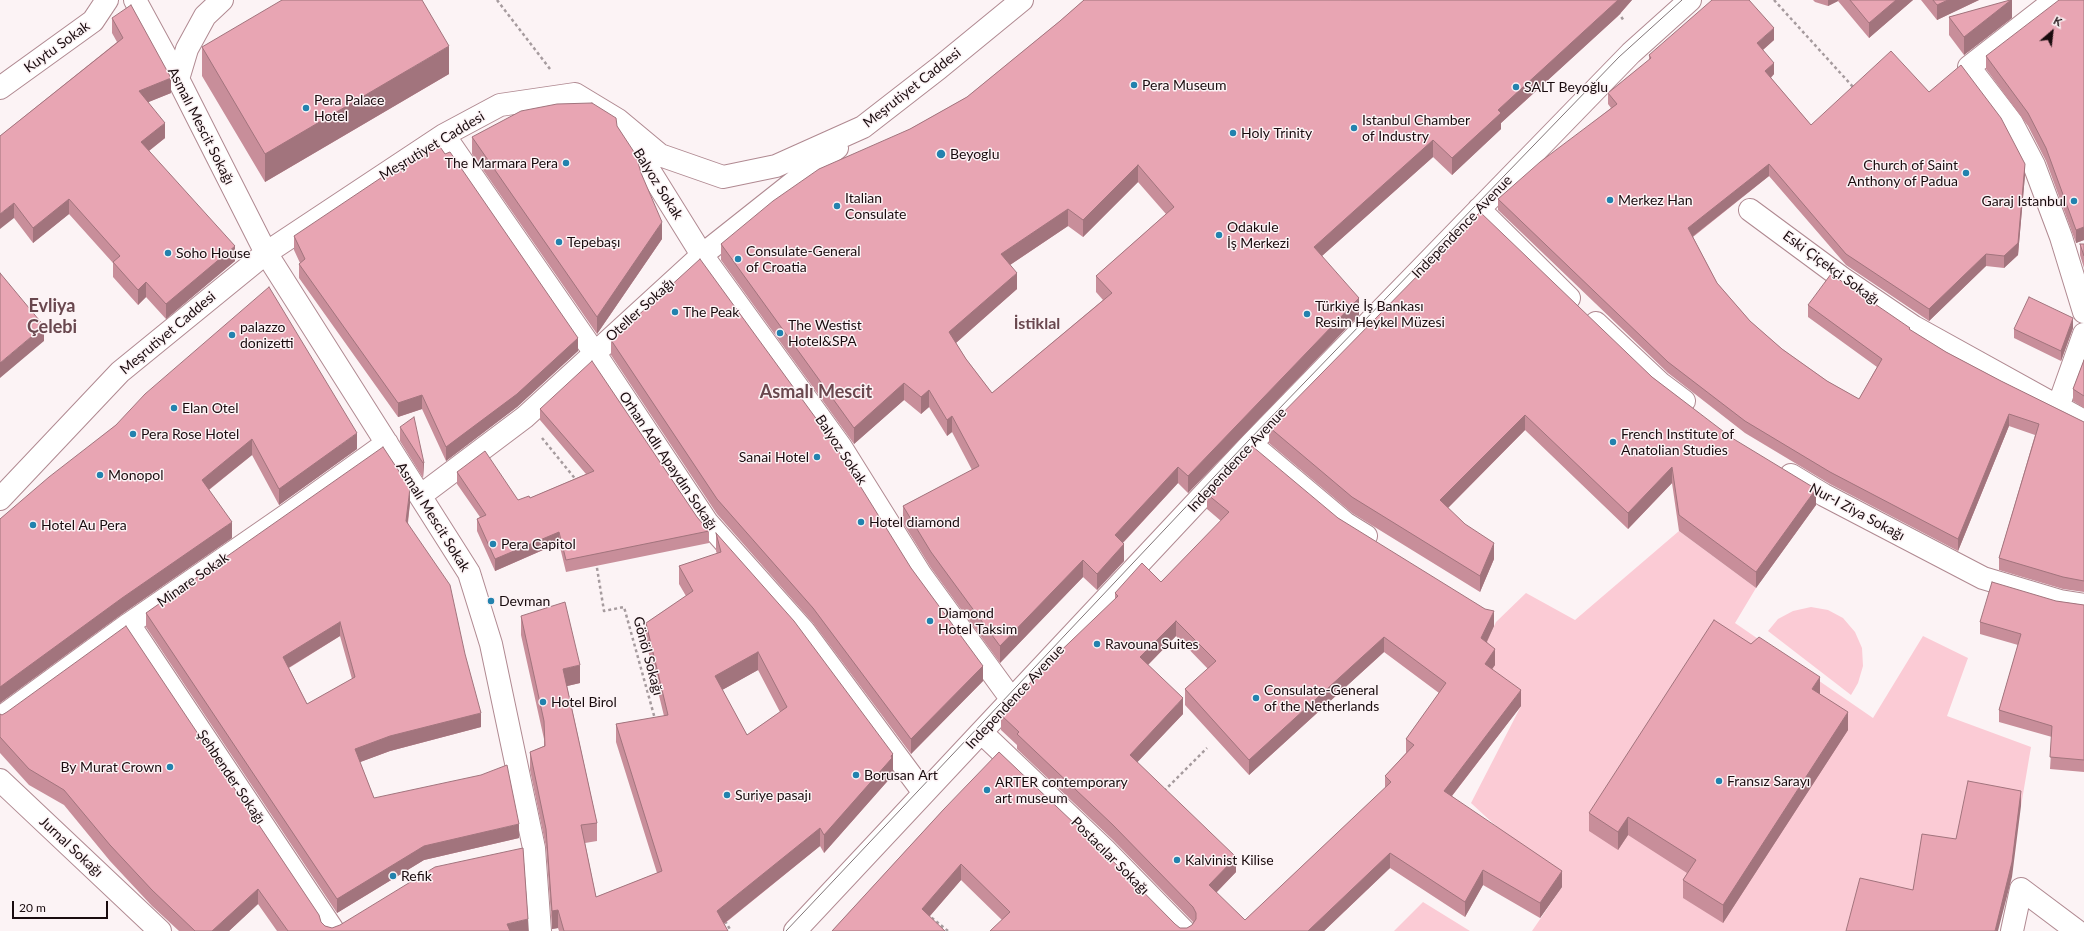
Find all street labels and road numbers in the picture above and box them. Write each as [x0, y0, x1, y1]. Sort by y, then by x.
street label: Kuytu Sokak [21, 18, 93, 76]
street label: Meşrutiyet Caddesi [860, 45, 964, 131]
street label: Asmalı Mescit Sokağı [164, 65, 238, 187]
street label: Meşrutiyet Caddesi [376, 108, 488, 184]
street label: Balyoz Sokak [630, 145, 686, 223]
street label: Independence Avenue [1408, 172, 1516, 282]
street label: Eski Çiçekçi Sokağı [1779, 227, 1883, 309]
street label: Oteller Sokağı [602, 275, 678, 345]
street label: Meşrutiyet Caddesi [117, 288, 219, 378]
street label: Orhan Adlı Apaydın Sokağı [615, 388, 721, 534]
street label: Independence Avenue [1184, 404, 1290, 516]
street label: Balyoz Sokak [811, 412, 871, 488]
street label: Asmalı Mescit Sokak [393, 459, 473, 575]
street label: Nur-I Ziya Sokağı [1806, 480, 1908, 544]
street label: Minare Sokak [154, 549, 232, 611]
street label: Gönöl Sokağı [629, 615, 667, 697]
street label: Independence Avenue [962, 641, 1068, 753]
street label: Şehbender Sokağı [193, 727, 269, 827]
street label: Jurnal Sokağı [36, 813, 106, 881]
street label: Postacılar Sokağı [1068, 814, 1152, 898]

